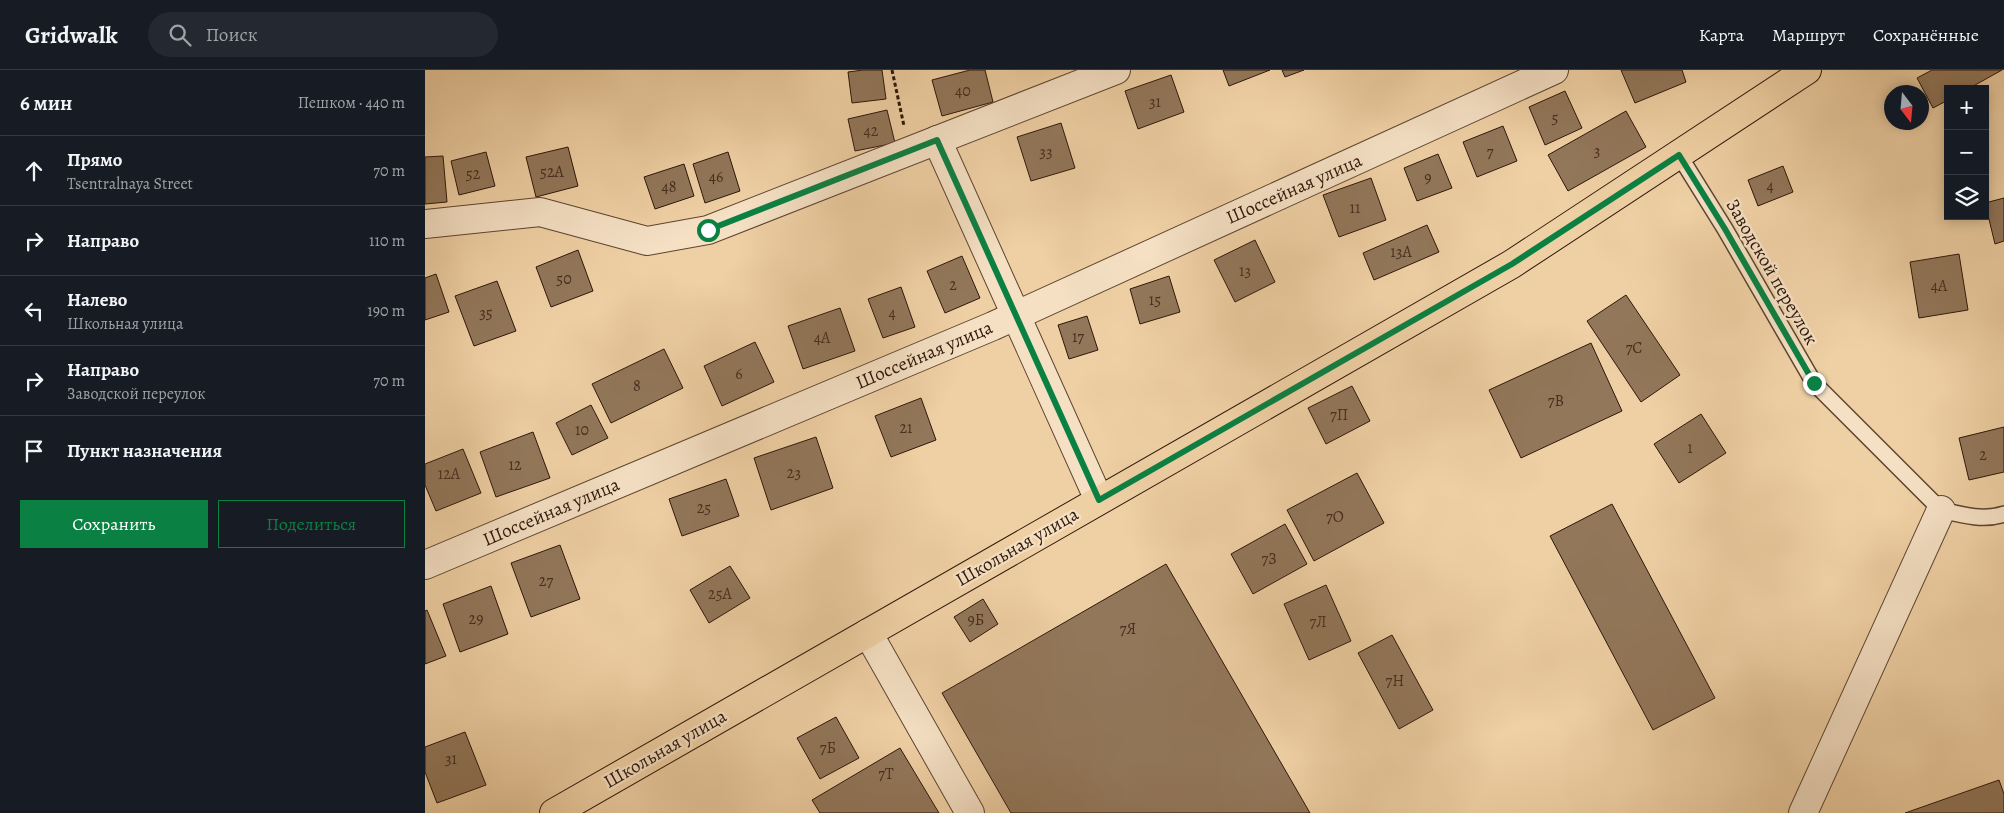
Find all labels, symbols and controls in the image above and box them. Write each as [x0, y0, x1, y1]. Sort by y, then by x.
search box [148, 12, 498, 57]
text: Gridwalk [25, 19, 118, 51]
icon: search [166, 21, 194, 49]
text: Поиск [206, 22, 258, 48]
text: Карта [1699, 23, 1744, 47]
text: Маршрут [1772, 23, 1845, 47]
text: Сохранённые [1873, 23, 1979, 47]
house number: 40 [955, 80, 971, 102]
north arrow [1884, 85, 1929, 130]
map controls [1944, 85, 1989, 220]
button: + [1944, 85, 1989, 130]
text: 6 мин [20, 89, 72, 117]
house number: 31 [1149, 91, 1162, 113]
text: Пешком · 440 m [298, 92, 405, 114]
house number: 5 [1552, 107, 1559, 129]
house number: 42 [864, 120, 879, 142]
button: − [1944, 130, 1989, 175]
house number: 3 [1594, 140, 1600, 162]
house number: 33 [1039, 141, 1053, 163]
house number: 7 [1487, 141, 1494, 163]
text: Прямо [67, 147, 122, 173]
street label: Шоссейная улица [1222, 147, 1366, 231]
icon: ahead [20, 157, 48, 185]
text: 70 m [373, 160, 405, 182]
house number: 52А [540, 161, 565, 183]
house number: 52 [466, 163, 481, 185]
house number: 46 [709, 166, 723, 188]
house number: 9 [1424, 167, 1432, 189]
text: Tsentralnaya Street [67, 173, 193, 195]
house number: 4 [1766, 175, 1774, 197]
button: layers [1944, 175, 1989, 220]
house number: 48 [661, 176, 677, 198]
street label: Заводской переулок [1720, 194, 1824, 350]
house number: 11 [1350, 197, 1361, 219]
route start [697, 219, 720, 242]
icon: right [20, 227, 48, 255]
text: Направо [67, 228, 139, 254]
text: 110 m [369, 230, 405, 252]
house number: 13А [1390, 241, 1412, 263]
house number: 13 [1239, 260, 1251, 282]
house number: 50 [556, 268, 572, 290]
house number: 2 [949, 274, 957, 296]
house number: 4А [1931, 275, 1948, 297]
text: Налево [67, 287, 127, 313]
house number: 15 [1149, 289, 1161, 311]
icon: left [20, 297, 48, 325]
text: 190 m [367, 300, 405, 322]
house number: 35 [479, 302, 493, 324]
house number: 4 [888, 302, 896, 324]
text: Школьная улица [67, 313, 183, 335]
street label: Шоссейная улица [852, 314, 997, 396]
house number: 17 [1072, 326, 1084, 348]
house number: 4А [814, 327, 831, 349]
house number: 7С [1626, 337, 1642, 359]
text: Направо [67, 357, 139, 383]
house number: 6 [735, 363, 743, 385]
icon: right [20, 367, 48, 395]
text: 70 m [373, 370, 405, 392]
route end [1803, 372, 1826, 395]
house number: 8 [633, 375, 641, 397]
text: Заводской переулок [67, 383, 206, 405]
house number: 7В [1548, 390, 1564, 412]
house number: 7П [1330, 404, 1348, 426]
house number: 21 [899, 417, 913, 439]
house number: 10 [575, 419, 589, 441]
icon: arrive [20, 437, 48, 465]
house number: 1 [1687, 437, 1693, 459]
text: Пункт назначения [67, 438, 222, 464]
house number: 2 [1979, 444, 1987, 466]
house number: 12 [508, 454, 522, 476]
house number: 23 [787, 462, 801, 484]
house number: 12А [438, 463, 461, 485]
street label: Шоссейная улица [479, 471, 624, 553]
house number: 25 [697, 497, 711, 519]
button: Сохранить [20, 500, 208, 548]
button: Поделиться [218, 500, 405, 548]
street label: Школьная улица [951, 501, 1084, 593]
house number: 7О [1326, 506, 1344, 528]
house number: 7З [1261, 548, 1277, 570]
house number: 27 [539, 570, 553, 592]
house number: 25А [708, 583, 733, 605]
house number: 29 [469, 608, 483, 630]
house number: 9Б [968, 609, 984, 631]
house number: 7Л [1309, 611, 1327, 633]
house number: 7Я [1120, 618, 1136, 640]
house number: 7Н [1386, 670, 1404, 692]
street label: Школьная улица [599, 703, 732, 795]
house number: 7Б [820, 737, 836, 759]
house number: 31 [445, 748, 458, 770]
house number: 7Т [878, 763, 894, 785]

